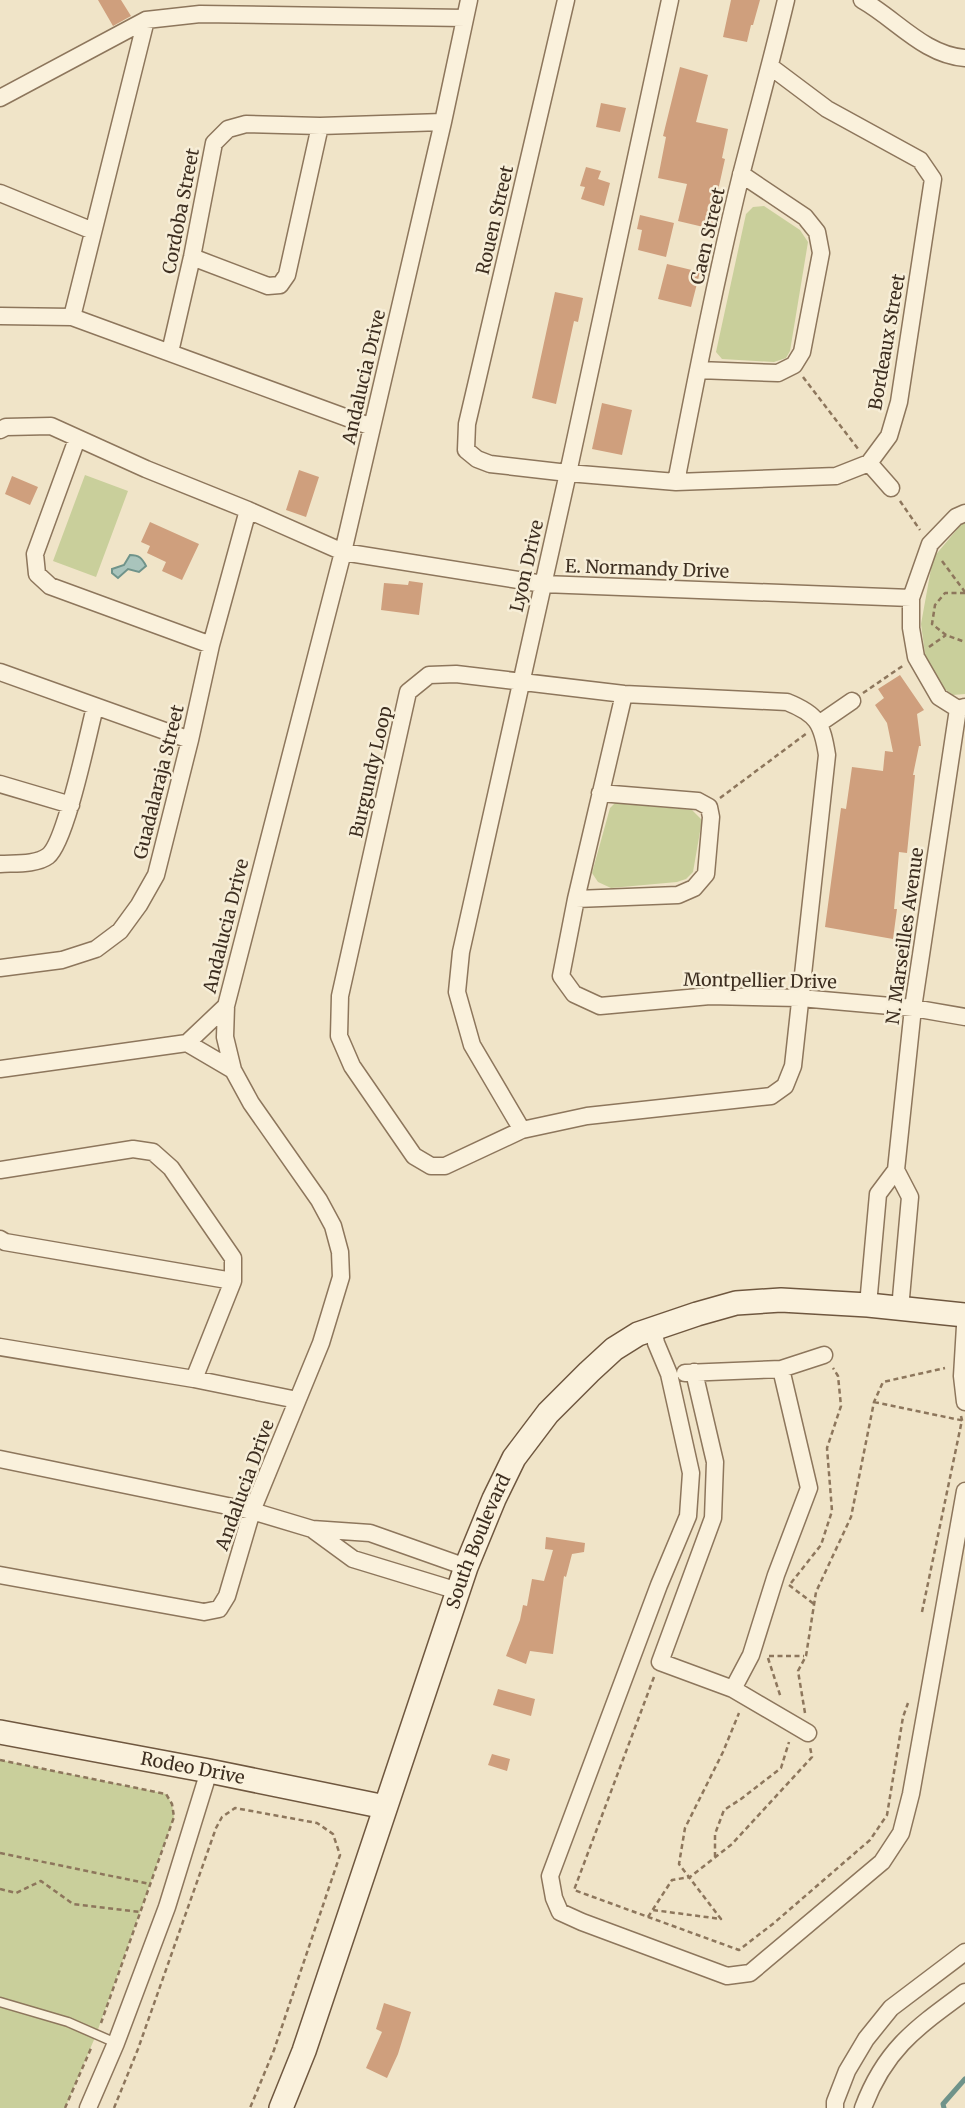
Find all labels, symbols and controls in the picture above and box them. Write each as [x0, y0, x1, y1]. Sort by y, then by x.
street label: Cordoba Street [157, 146, 204, 276]
street label: Rouen Street [471, 163, 518, 277]
street label: Caen Street [685, 185, 730, 287]
street label: Bordeaux Street [863, 272, 910, 412]
street label: Andalucia Drive [337, 307, 390, 447]
street label: Lyon Drive [505, 518, 548, 614]
street label: E. Normandy Drive [565, 554, 729, 583]
street label: Guadalaraja Street [128, 702, 189, 861]
street label: Burgundy Loop [344, 704, 397, 840]
street label: N. Marseilles Avenue [881, 846, 928, 1026]
street label: Andalucia Drive [197, 856, 253, 996]
street label: Montpellier Drive [683, 968, 837, 993]
street label: Andalucia Drive [210, 1416, 279, 1554]
street label: South Boulevard [441, 1470, 515, 1612]
street label: Rodeo Drive [139, 1746, 247, 1789]

